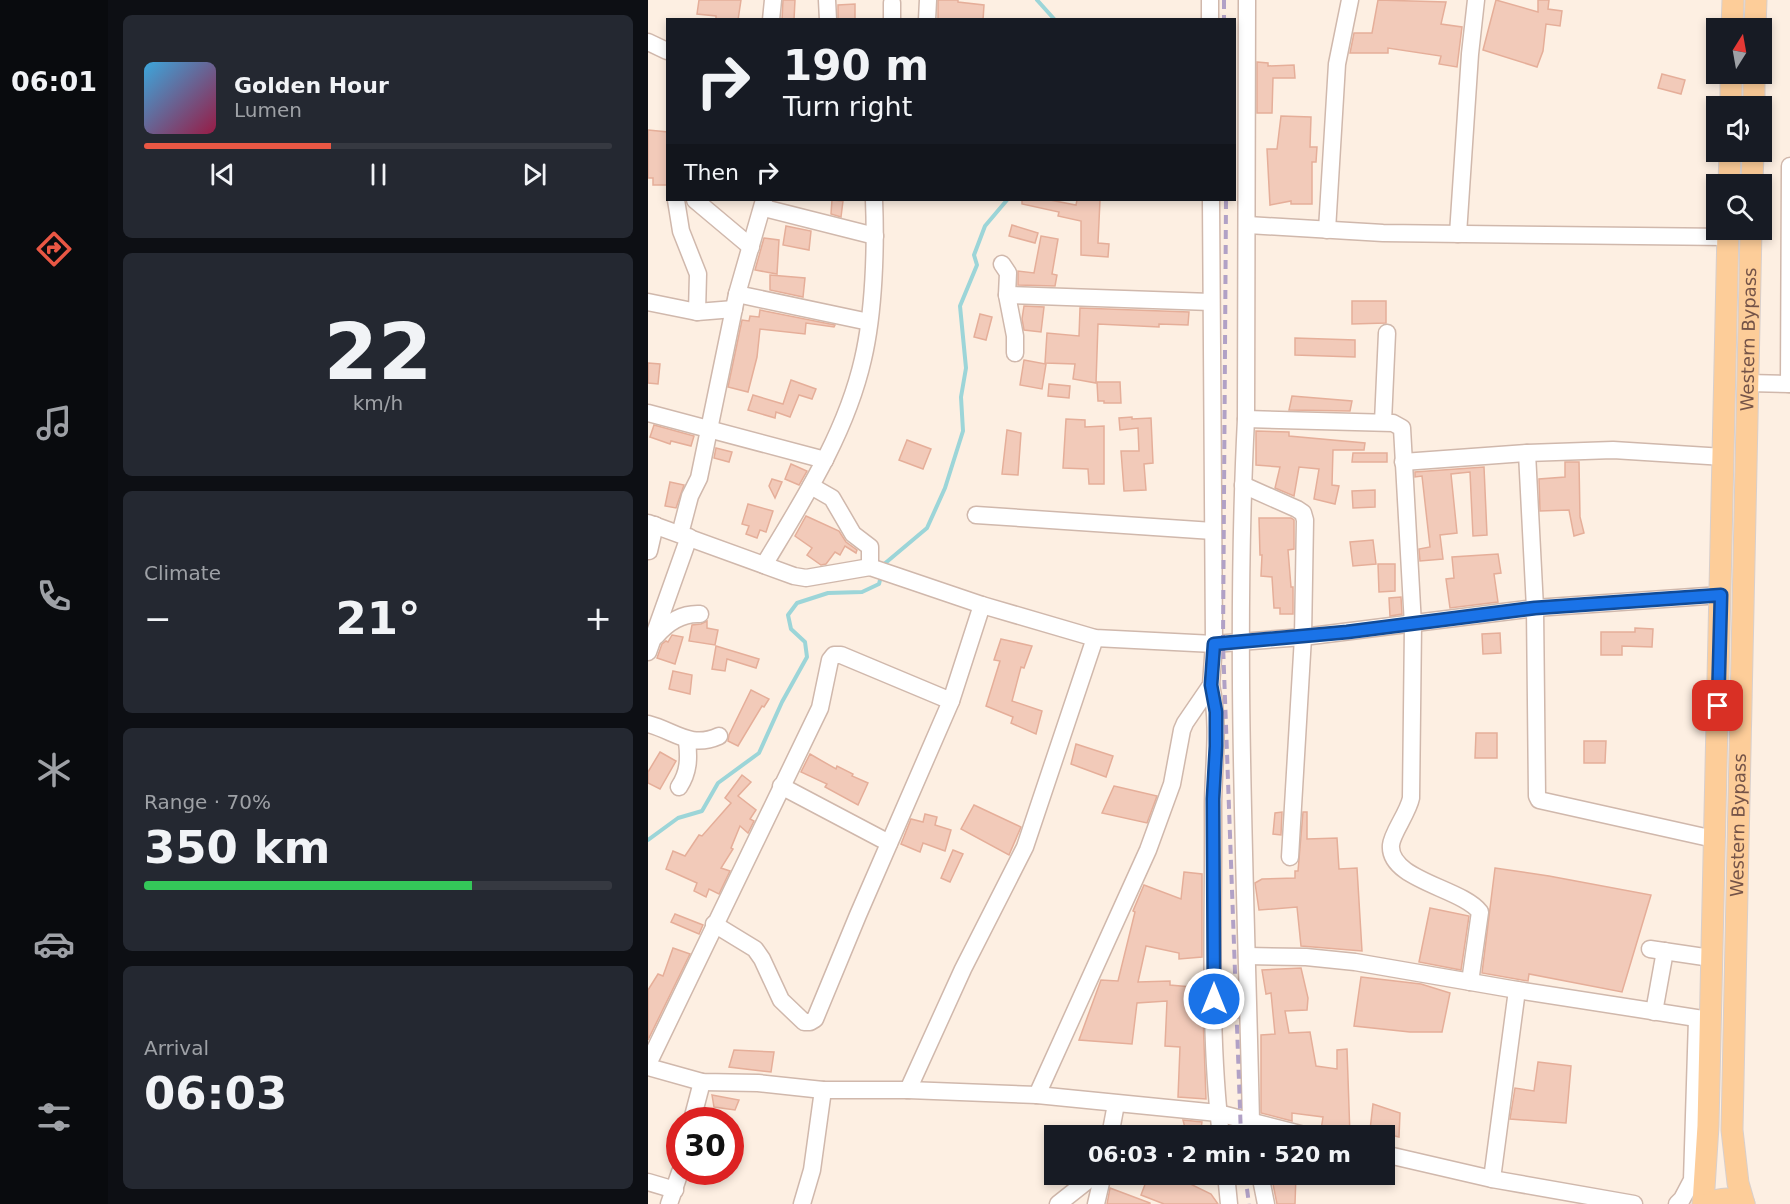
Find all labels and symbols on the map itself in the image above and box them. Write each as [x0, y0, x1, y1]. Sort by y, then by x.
north arrow [1706, 18, 1772, 84]
street label: Western Bypass [1736, 267, 1760, 411]
pin [1692, 680, 1743, 731]
street label: Western Bypass [1726, 753, 1750, 897]
position arrow [1182, 967, 1246, 1031]
speed limit sign: 30 [666, 1107, 744, 1185]

